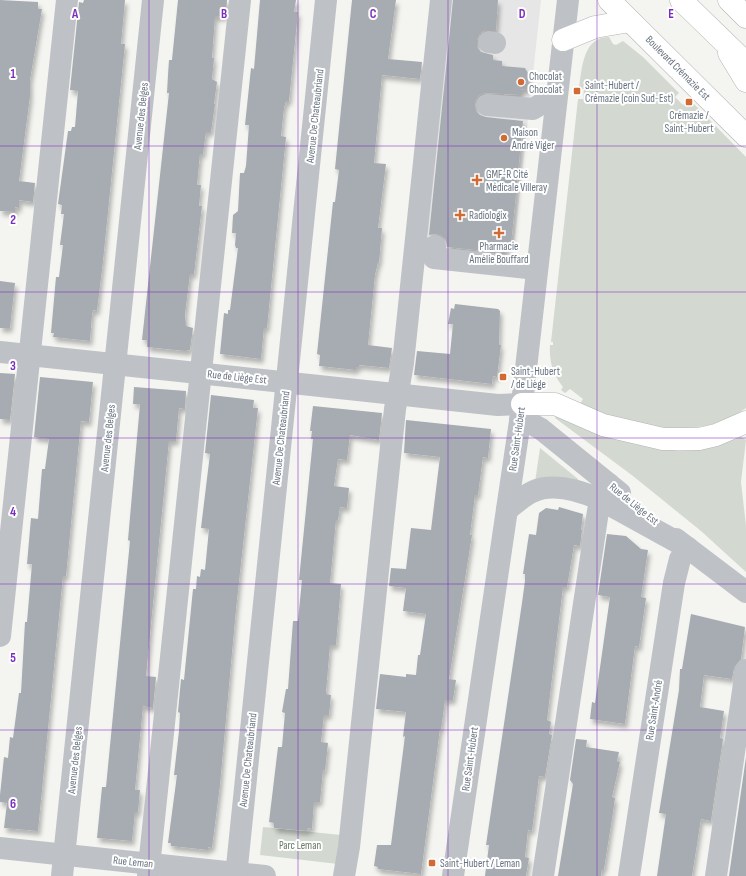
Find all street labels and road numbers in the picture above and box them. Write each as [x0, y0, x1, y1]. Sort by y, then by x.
street label: Boulevard Crémazie Est [643, 33, 713, 103]
street label: Avenue De Chateaubriand [304, 68, 326, 165]
street label: Avenue des Belges [131, 82, 151, 151]
street label: Rue de Liège Est [207, 367, 268, 387]
street label: Avenue De Chateaubriand [270, 390, 292, 487]
street label: Avenue des Belges [98, 404, 118, 473]
street label: Rue Saint-Hubert [506, 405, 528, 472]
street label: Rue de Liège Est [607, 480, 662, 528]
street label: Rue Saint-André [643, 679, 665, 741]
street label: Avenue De Chateaubriand [237, 712, 259, 809]
street label: Rue Saint-Hubert [459, 725, 481, 792]
street label: Avenue des Belges [65, 726, 85, 795]
street label: Rue Leman [112, 853, 154, 871]

